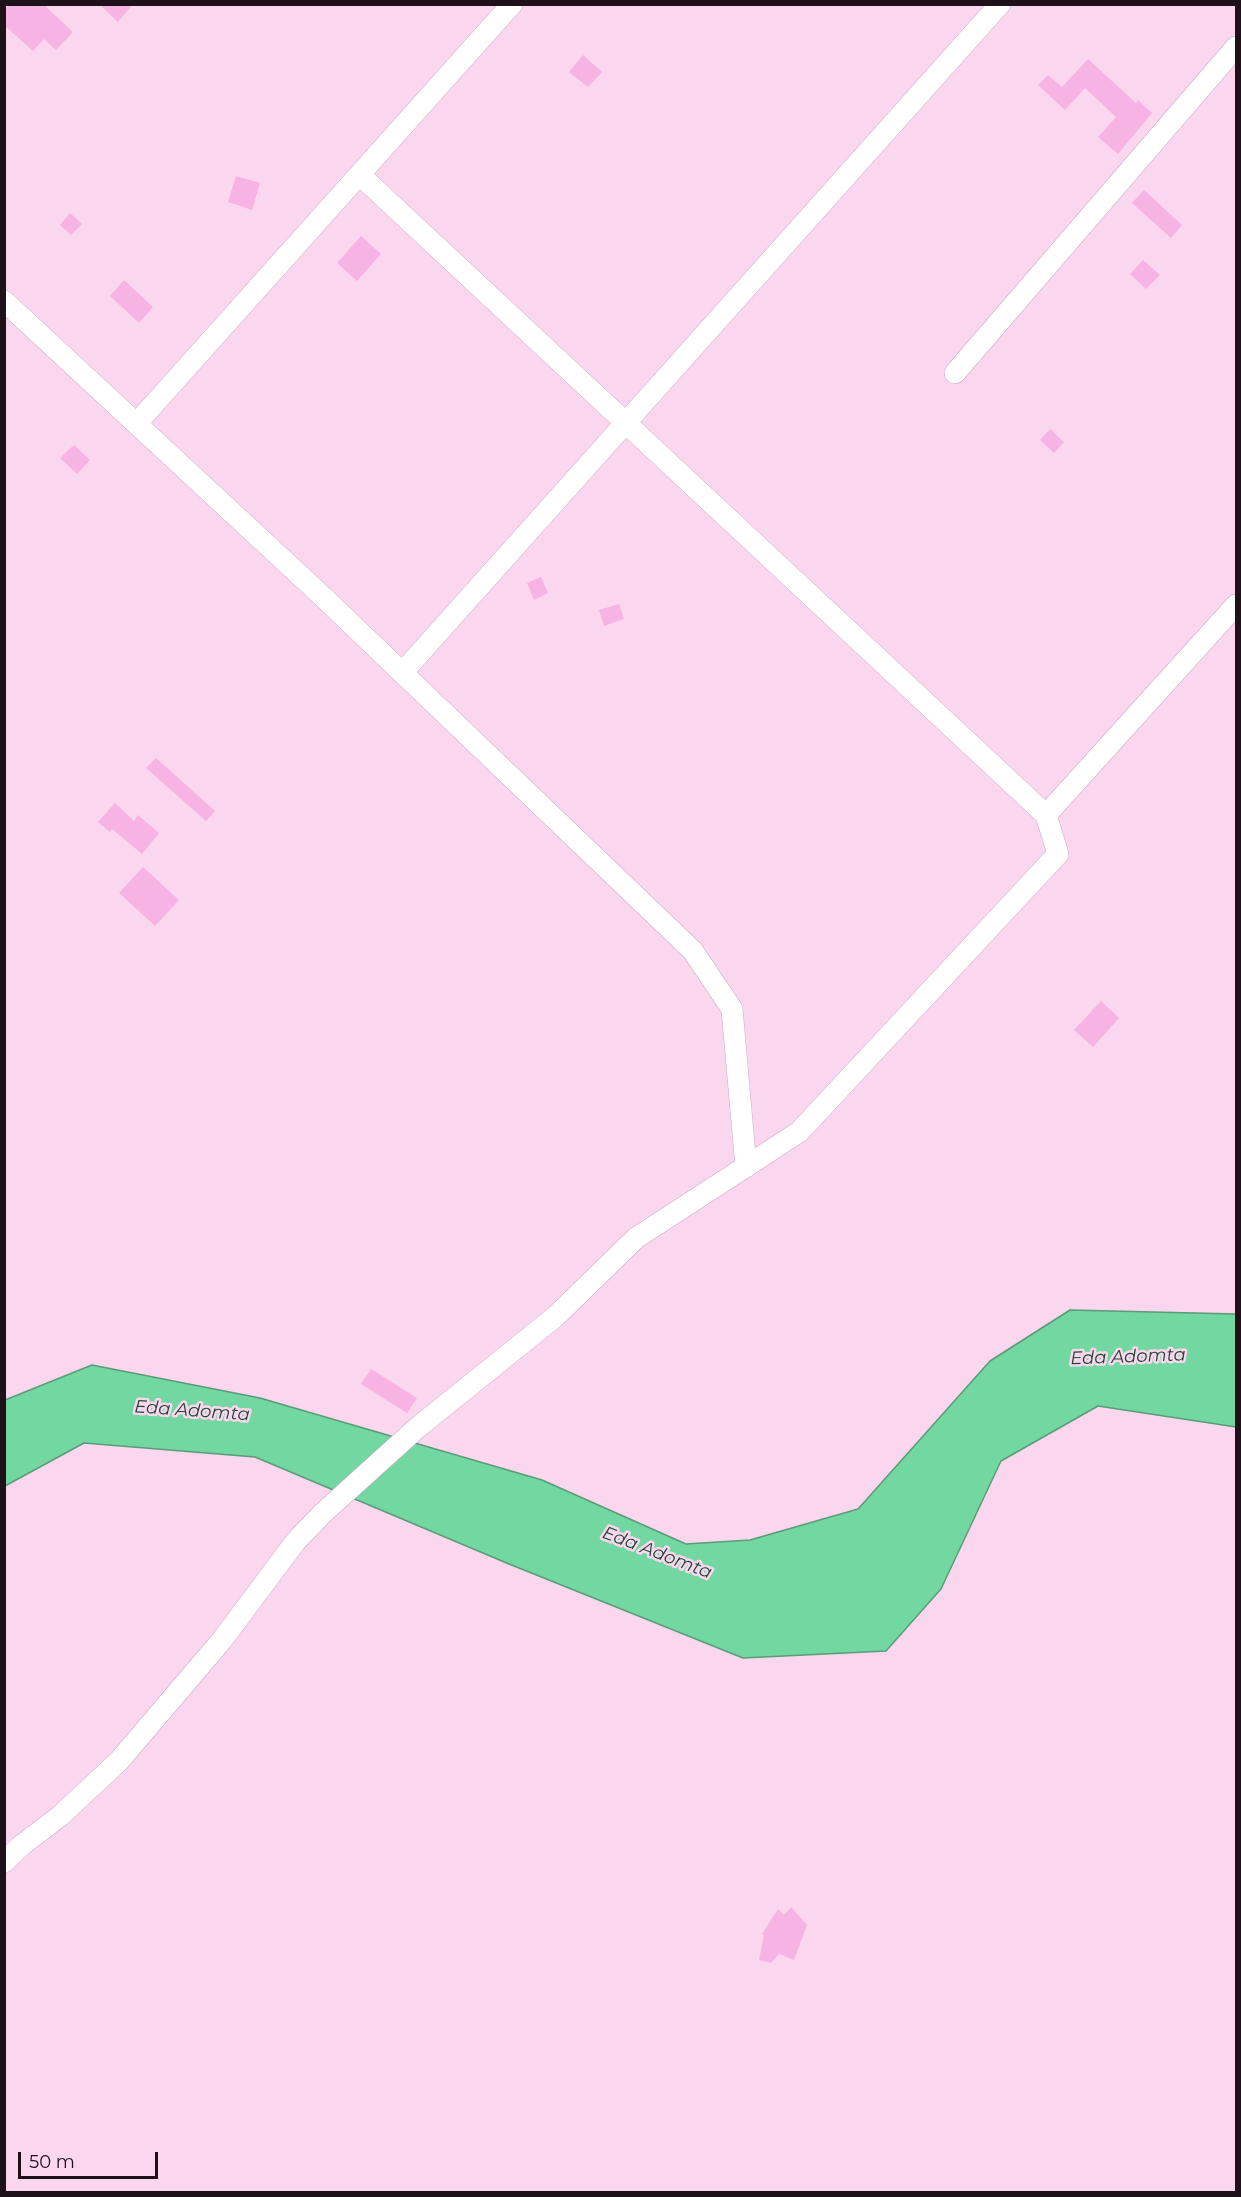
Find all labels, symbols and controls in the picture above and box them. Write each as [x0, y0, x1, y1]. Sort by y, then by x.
water label: Eda Adomta [1070, 1344, 1186, 1370]
water label: Eda Adomta [134, 1396, 250, 1426]
water label: Eda Adomta [599, 1522, 715, 1584]
scale bar [21, 2140, 160, 2178]
text: 50 m [29, 2151, 75, 2173]

